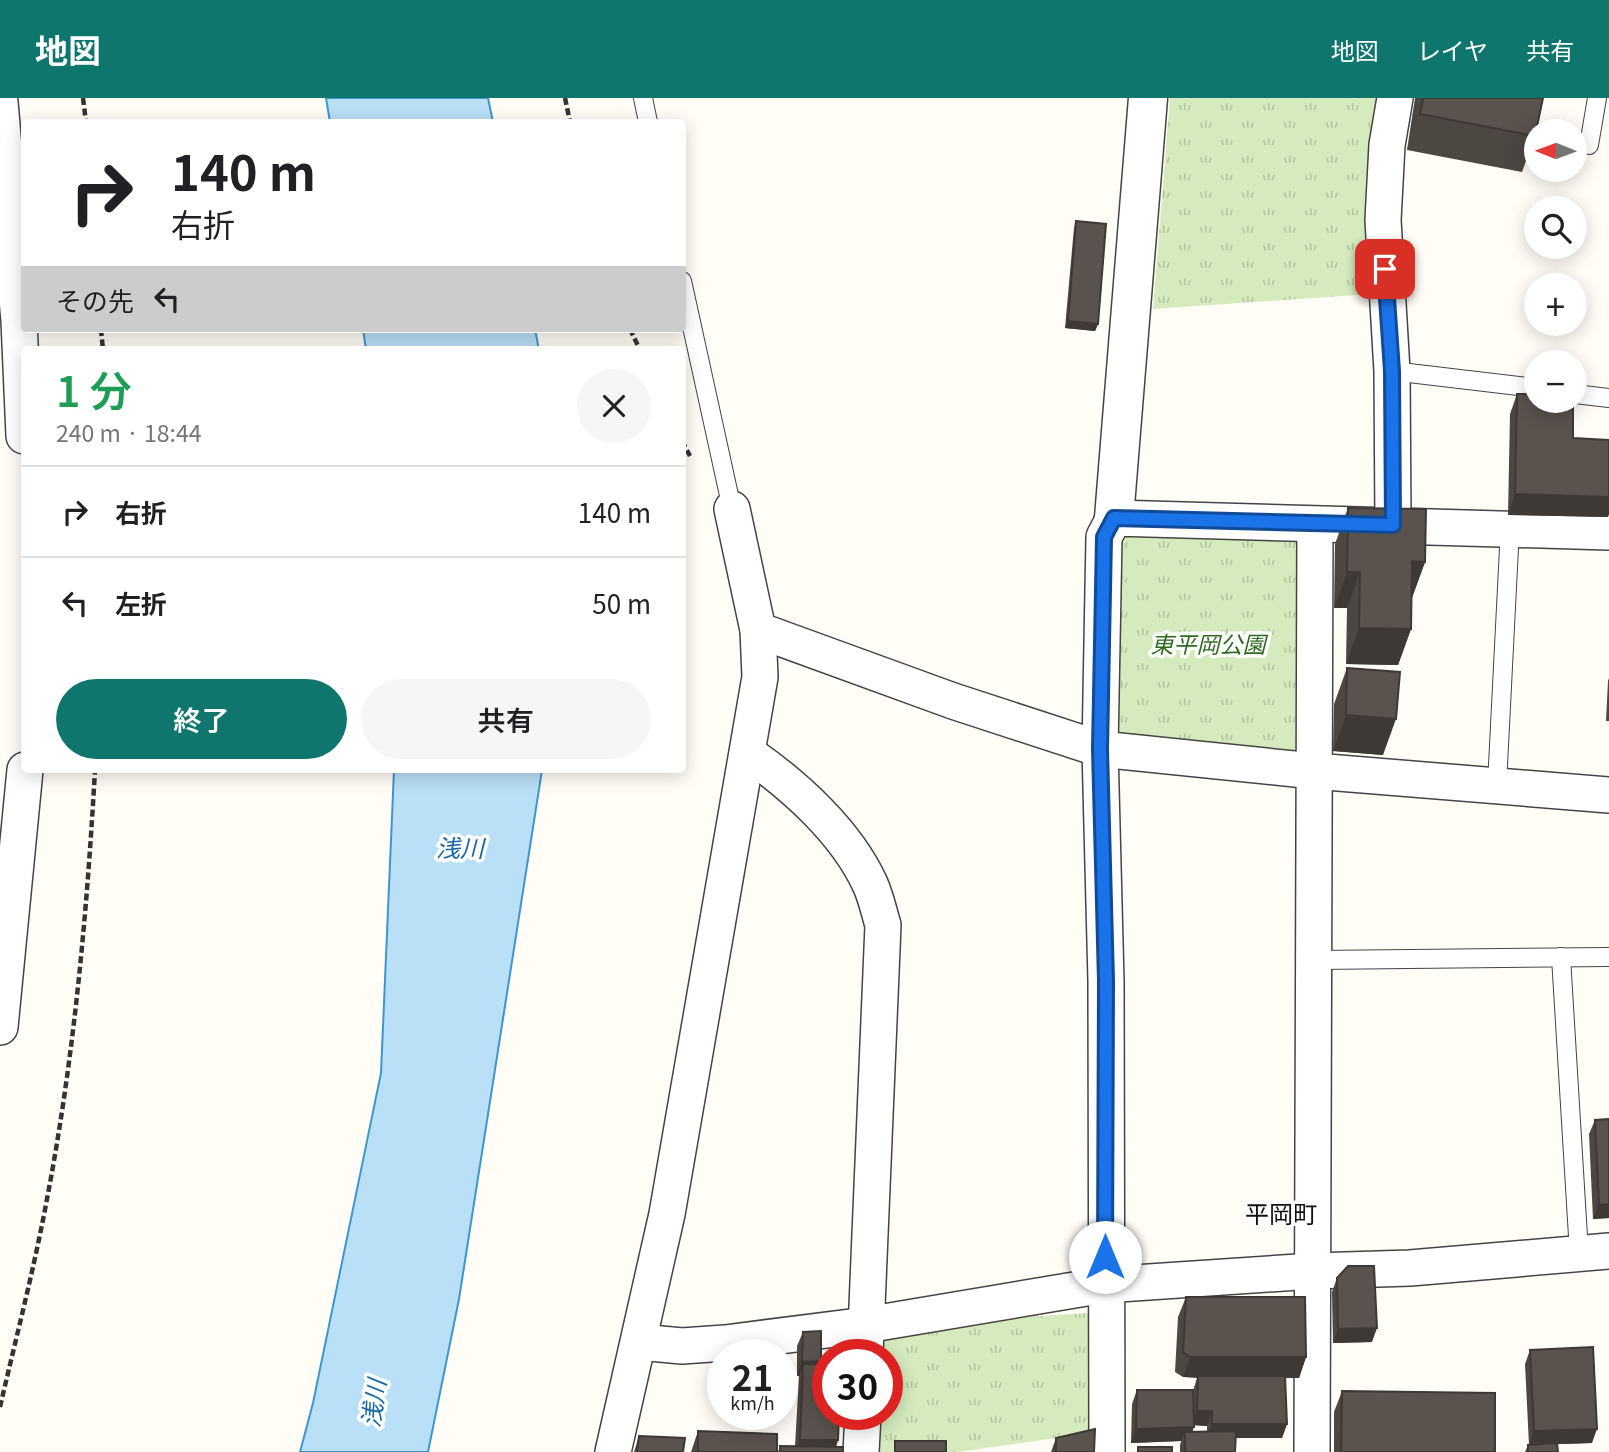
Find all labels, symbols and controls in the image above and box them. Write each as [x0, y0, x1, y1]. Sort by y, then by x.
text: 地図 [35, 25, 101, 73]
text: 地図 [1331, 32, 1379, 67]
text: レイヤ [1417, 32, 1488, 67]
text: 共有 [1526, 32, 1574, 67]
north arrow [1524, 119, 1587, 182]
map controls [1524, 119, 1587, 413]
text: 140 m [171, 134, 316, 205]
icon: right [56, 147, 147, 238]
button: search [1524, 196, 1587, 259]
text: 右折 [171, 200, 235, 246]
pin [1355, 239, 1415, 299]
icon: arrive [1366, 250, 1404, 288]
button: + [1524, 273, 1587, 336]
icon: left [148, 280, 186, 318]
text: その先 [56, 281, 134, 318]
button: − [1524, 350, 1587, 413]
text: 1 分 [56, 358, 132, 419]
button: close [577, 369, 651, 443]
text: 240 m · 18:44 [56, 415, 201, 449]
icon: right [56, 493, 94, 531]
text: 右折 [115, 493, 167, 530]
text: 140 m [578, 493, 651, 530]
icon: left [56, 584, 94, 622]
text: 左折 [115, 584, 167, 621]
text: 50 m [592, 584, 651, 621]
park label: 東平岡公園 [1151, 626, 1269, 660]
button: 終了 [56, 679, 347, 759]
button: 共有 [361, 679, 651, 759]
water label: 浅川 [436, 829, 487, 864]
district label: 平岡町 [1245, 1195, 1317, 1230]
position arrow [1068, 1220, 1142, 1294]
speed limit sign: 30 [812, 1339, 903, 1430]
text: 21 [732, 1350, 773, 1401]
water label: 浅川 [351, 1374, 393, 1429]
text: km/h [730, 1389, 775, 1415]

